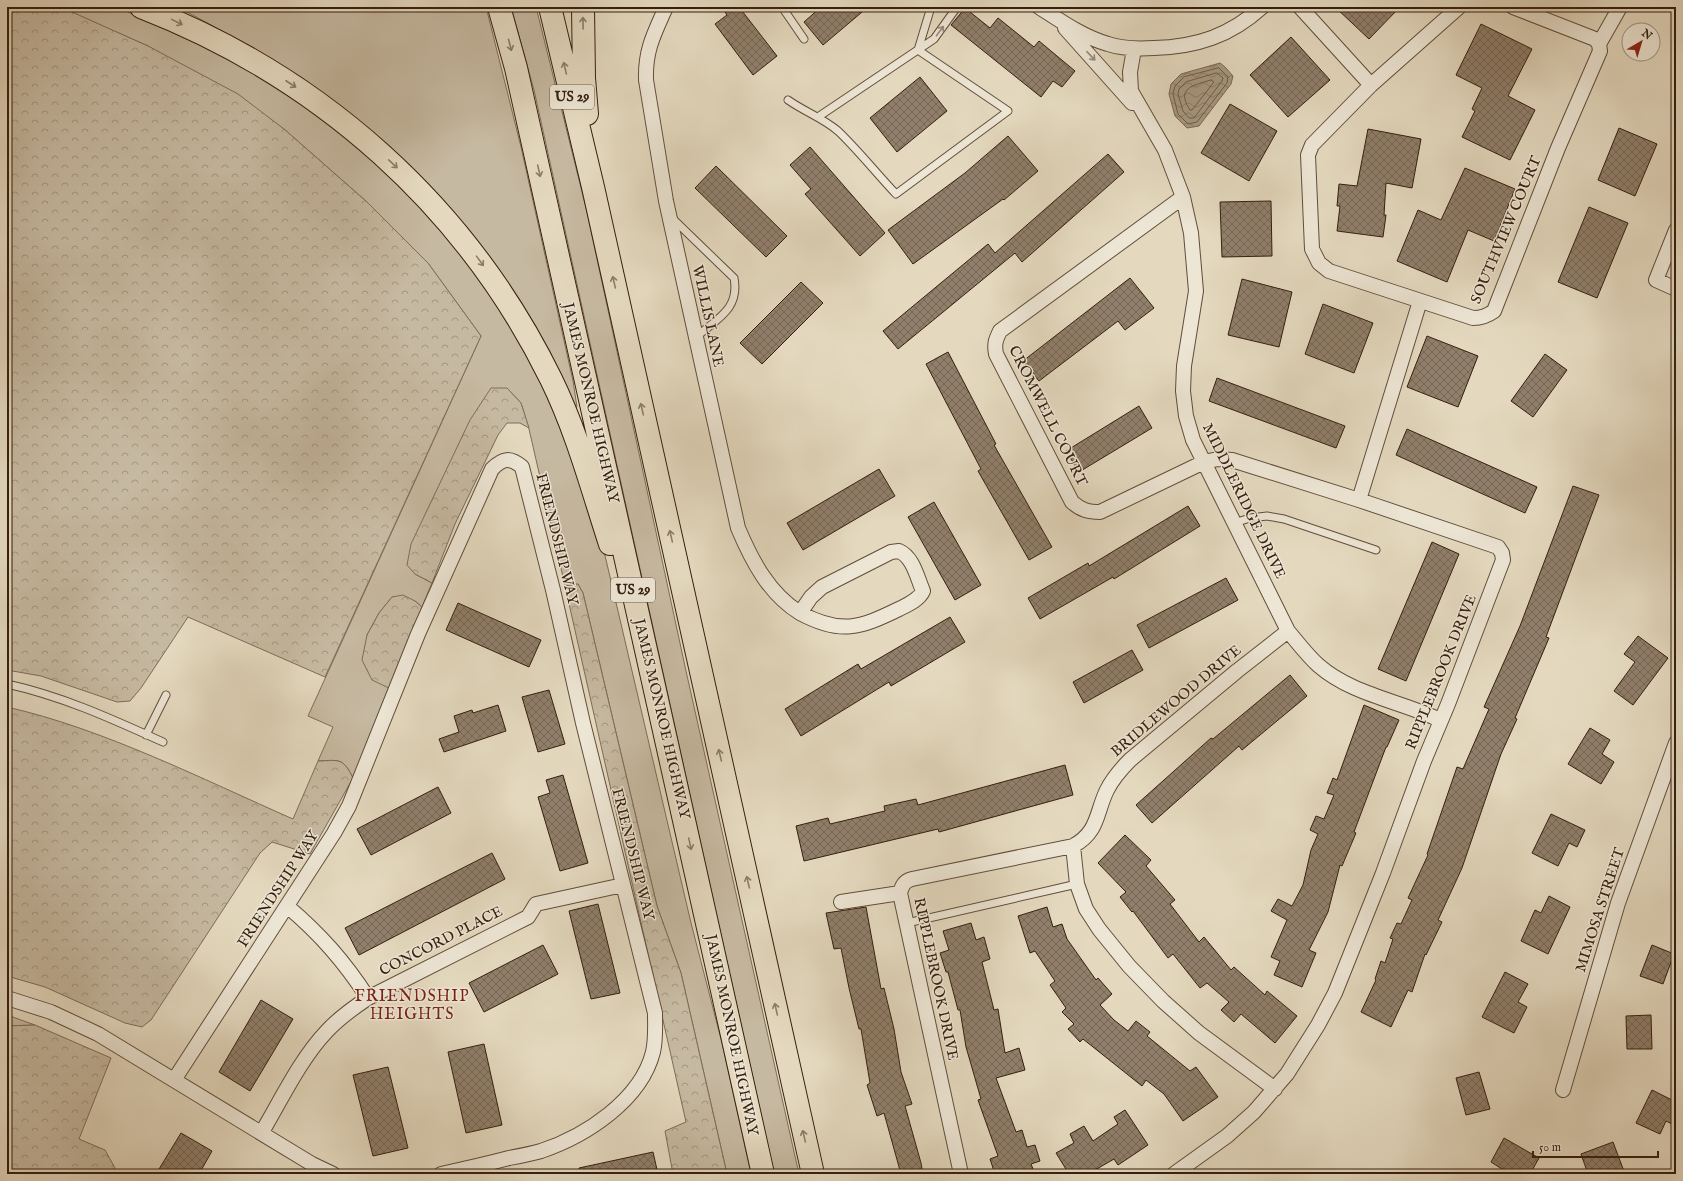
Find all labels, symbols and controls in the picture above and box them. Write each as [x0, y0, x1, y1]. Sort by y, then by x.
one-way arrow [579, 17, 587, 30]
one-way arrow [171, 19, 183, 26]
north arrow [1621, 22, 1661, 62]
one-way arrow [936, 25, 944, 36]
text: N [1638, 26, 1655, 44]
one-way arrow [506, 38, 514, 51]
one-way arrow [1086, 51, 1096, 61]
one-way arrow [560, 61, 568, 74]
one-way arrow [285, 80, 296, 88]
road number: US 29 [550, 85, 594, 109]
street label: SOUTHVIEW COURT [1466, 153, 1546, 307]
one-way arrow [388, 159, 398, 168]
one-way arrow [536, 164, 544, 177]
one-way arrow [476, 255, 484, 266]
street label: WILLIS LANE [688, 263, 728, 369]
one-way arrow [610, 276, 618, 289]
street label: JAMES MONROE HIGHWAY [558, 299, 624, 506]
street label: CROMWELL COURT [1004, 343, 1092, 490]
one-way arrow [638, 403, 646, 416]
street label: MIDDLERIDGE DRIVE [1198, 420, 1290, 582]
street label: FRIENDSHIP WAY [531, 471, 583, 608]
one-way arrow [666, 530, 674, 543]
road number: US 29 [611, 578, 655, 602]
street label: RIPPLEBROOK DRIVE [1401, 592, 1481, 752]
street label: JAMES MONROE HIGHWAY [629, 615, 695, 822]
street label: BRIDLEWOOD DRIVE [1107, 641, 1245, 761]
one-way arrow [715, 749, 723, 762]
street label: FRIENDSHIP WAY [607, 786, 659, 923]
street label: FRIENDSHIP WAY [233, 826, 323, 951]
one-way arrow [687, 838, 695, 851]
street label: MIMOSA STREET [1571, 845, 1629, 975]
one-way arrow [743, 876, 751, 889]
street label: RIPPLEBROOK DRIVE [909, 896, 963, 1062]
street label: CONCORD PLACE [376, 902, 506, 980]
street label: JAMES MONROE HIGHWAY [701, 931, 763, 1138]
district label: FRIENDSHIP HEIGHTS [355, 987, 469, 1025]
one-way arrow [772, 1003, 779, 1016]
one-way arrow [800, 1130, 808, 1143]
scale bar [1533, 1133, 1658, 1159]
text: 50 m [1539, 1140, 1561, 1155]

